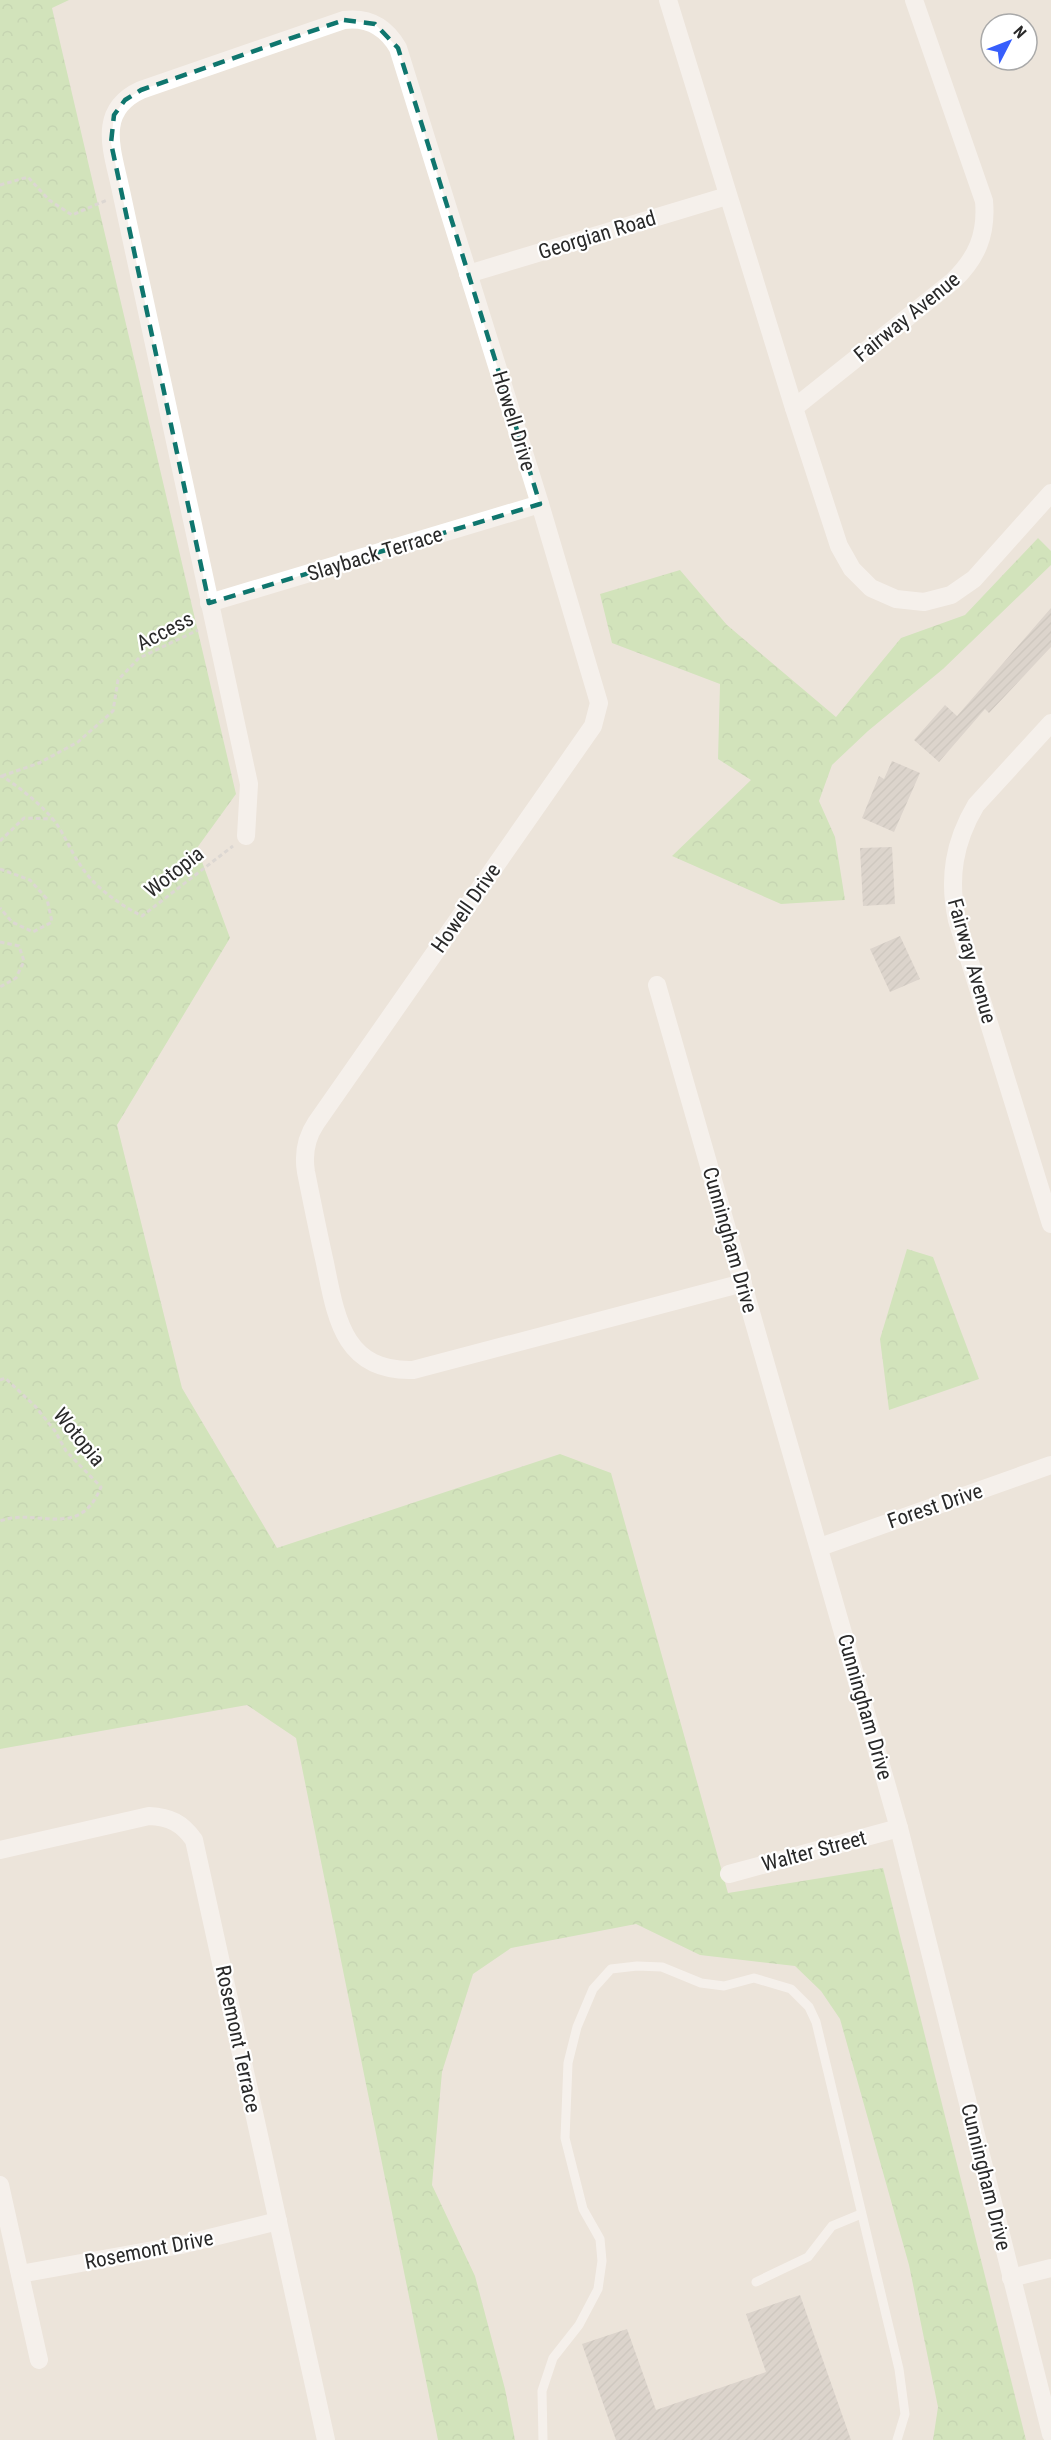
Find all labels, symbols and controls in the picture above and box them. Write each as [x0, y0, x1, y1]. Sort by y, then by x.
north arrow [979, 12, 1039, 72]
text: N [1009, 22, 1030, 42]
street label: Georgian Road [535, 206, 659, 264]
street label: Fairway Avenue [849, 267, 965, 367]
street label: Howell Drive [487, 368, 541, 474]
street label: Slayback Terrace [304, 522, 446, 586]
street label: Access [133, 607, 197, 655]
street label: Wotopia [140, 842, 208, 902]
street label: Howell Drive [427, 859, 506, 957]
street label: Fairway Avenue [943, 896, 1001, 1026]
street label: Cunningham Drive [698, 1164, 762, 1316]
street label: Wotopia [48, 1403, 110, 1471]
street label: Forest Drive [884, 1478, 986, 1533]
street label: Cunningham Drive [833, 1631, 897, 1783]
street label: Walter Street [759, 1826, 869, 1876]
street label: Rosemont Terrace [211, 1963, 265, 2115]
street label: Cunningham Drive [956, 2101, 1016, 2253]
street label: Rosemont Drive [83, 2226, 216, 2274]

